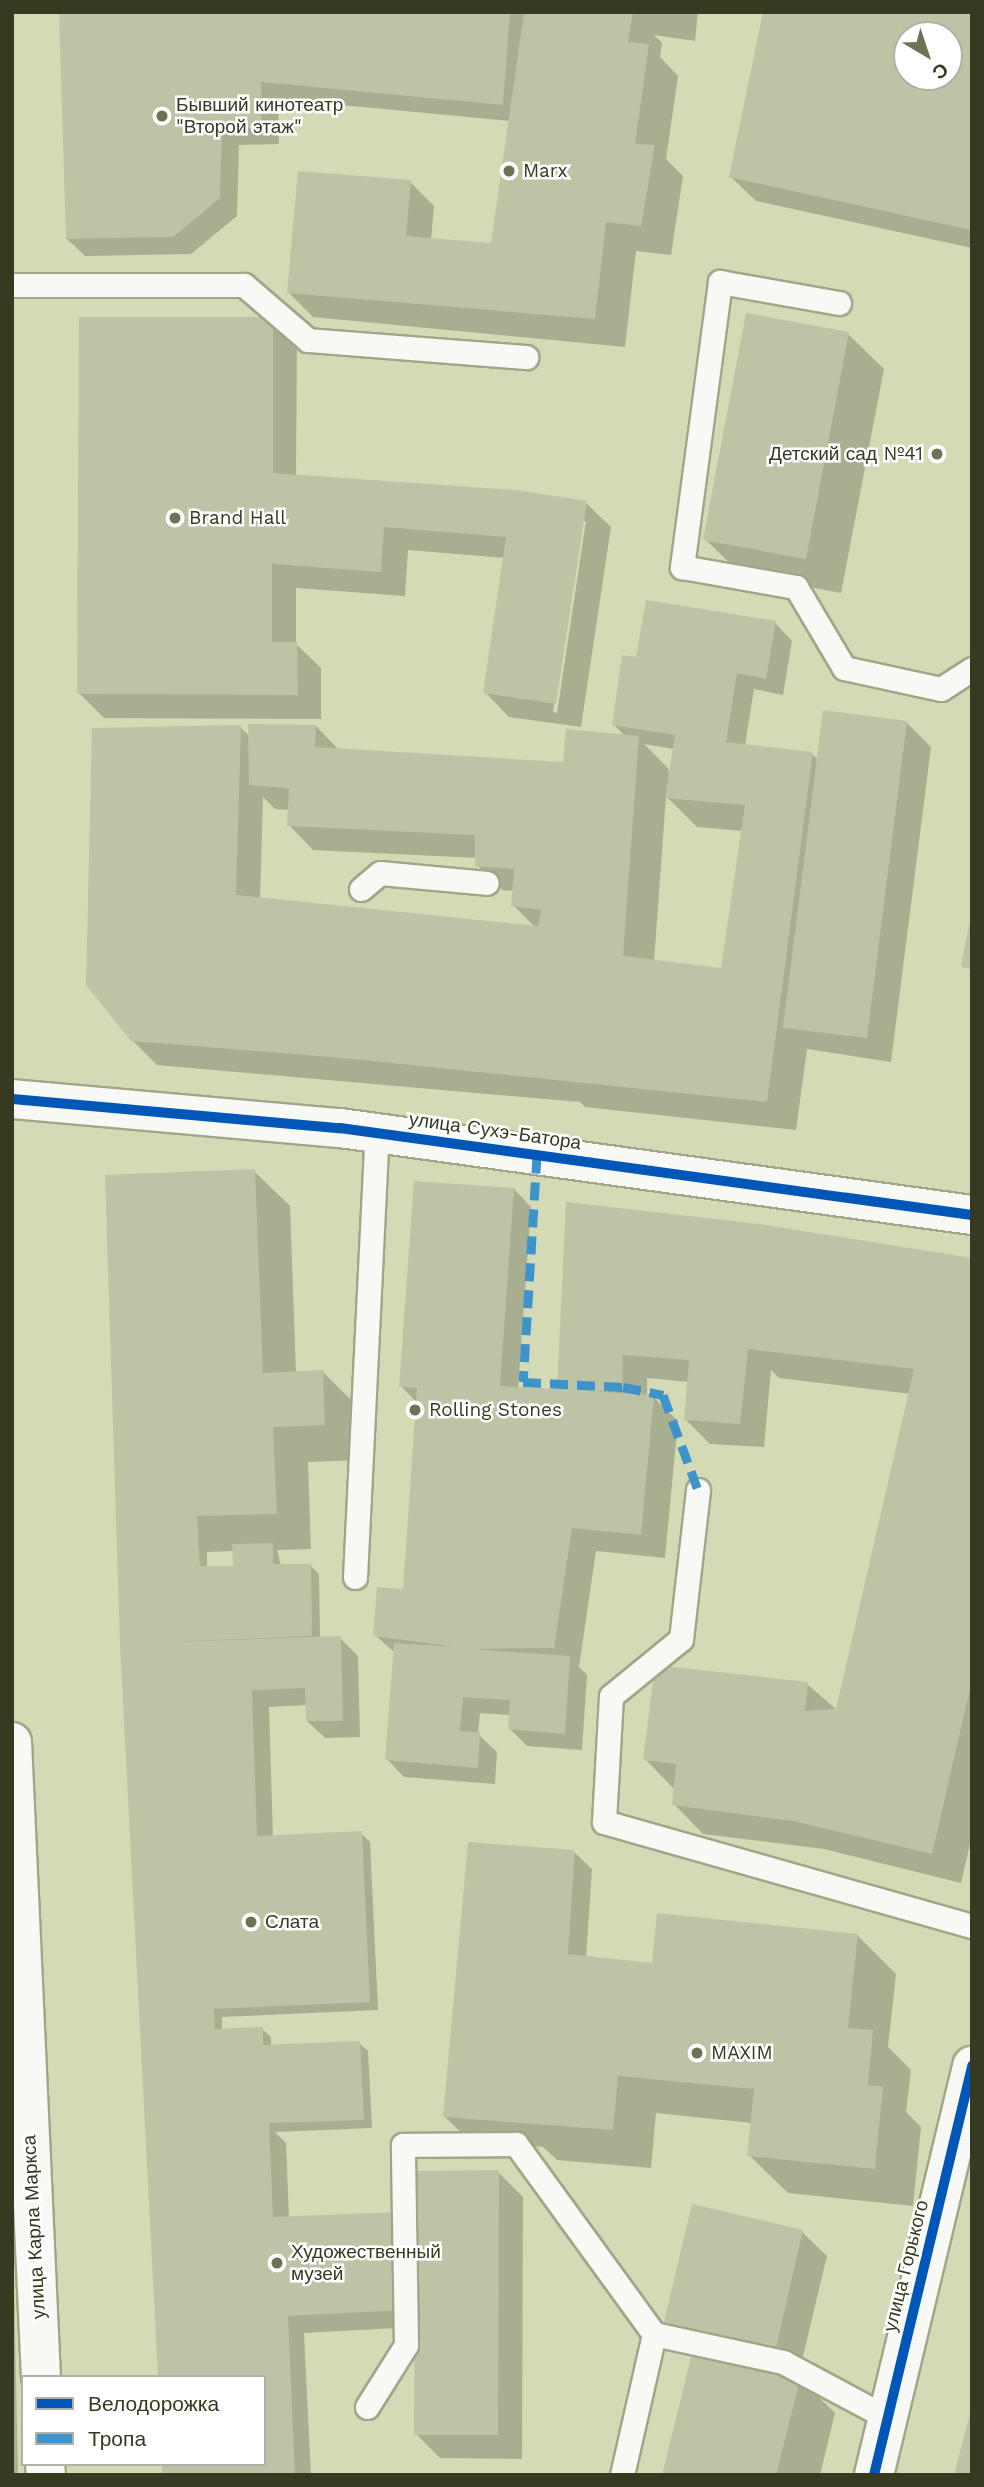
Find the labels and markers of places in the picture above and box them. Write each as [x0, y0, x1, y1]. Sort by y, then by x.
place label: Бывший кинотеатр "Второй этаж" [176, 94, 343, 138]
marker: Бывший кинотеатр "Второй этаж" [154, 108, 170, 124]
place label: Marx [523, 160, 568, 182]
marker: Marx [501, 163, 517, 179]
place label: Детский сад №41 [769, 443, 923, 465]
marker: Детский сад №41 [929, 446, 945, 462]
place label: Brand Hall [189, 507, 286, 529]
marker: Brand Hall [167, 510, 183, 526]
place label: Rolling Stones [429, 1399, 562, 1421]
marker: Rolling Stones [407, 1402, 423, 1418]
place label: Слата [265, 1911, 319, 1933]
marker: Слата [243, 1914, 259, 1930]
place label: MAXIM [711, 2042, 773, 2064]
marker: MAXIM [689, 2045, 705, 2061]
place label: Художественный музей [291, 2241, 441, 2285]
marker: Художественный музей [269, 2255, 285, 2271]

